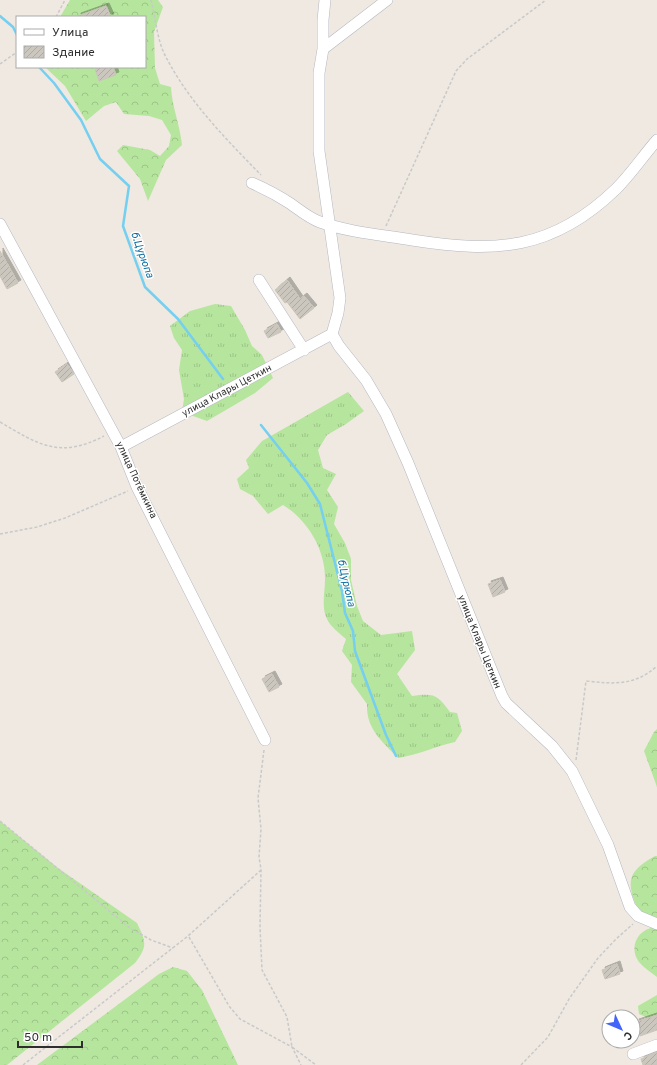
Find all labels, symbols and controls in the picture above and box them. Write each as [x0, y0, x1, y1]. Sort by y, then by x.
legend [16, 16, 146, 68]
text: Улица [52, 25, 88, 41]
text: Здание [52, 45, 95, 61]
water label: б.Цурюпа [127, 230, 157, 280]
street label: улица Клары Цеткин [180, 362, 274, 420]
street label: улица Потёмкина [112, 439, 160, 521]
water label: б.Цурюпа [334, 558, 358, 608]
street label: улица Клары Цеткин [454, 593, 504, 691]
north arrow [601, 1009, 641, 1049]
scale bar [18, 1023, 82, 1049]
text: С [620, 1028, 635, 1043]
text: 50 m [24, 1030, 52, 1046]

